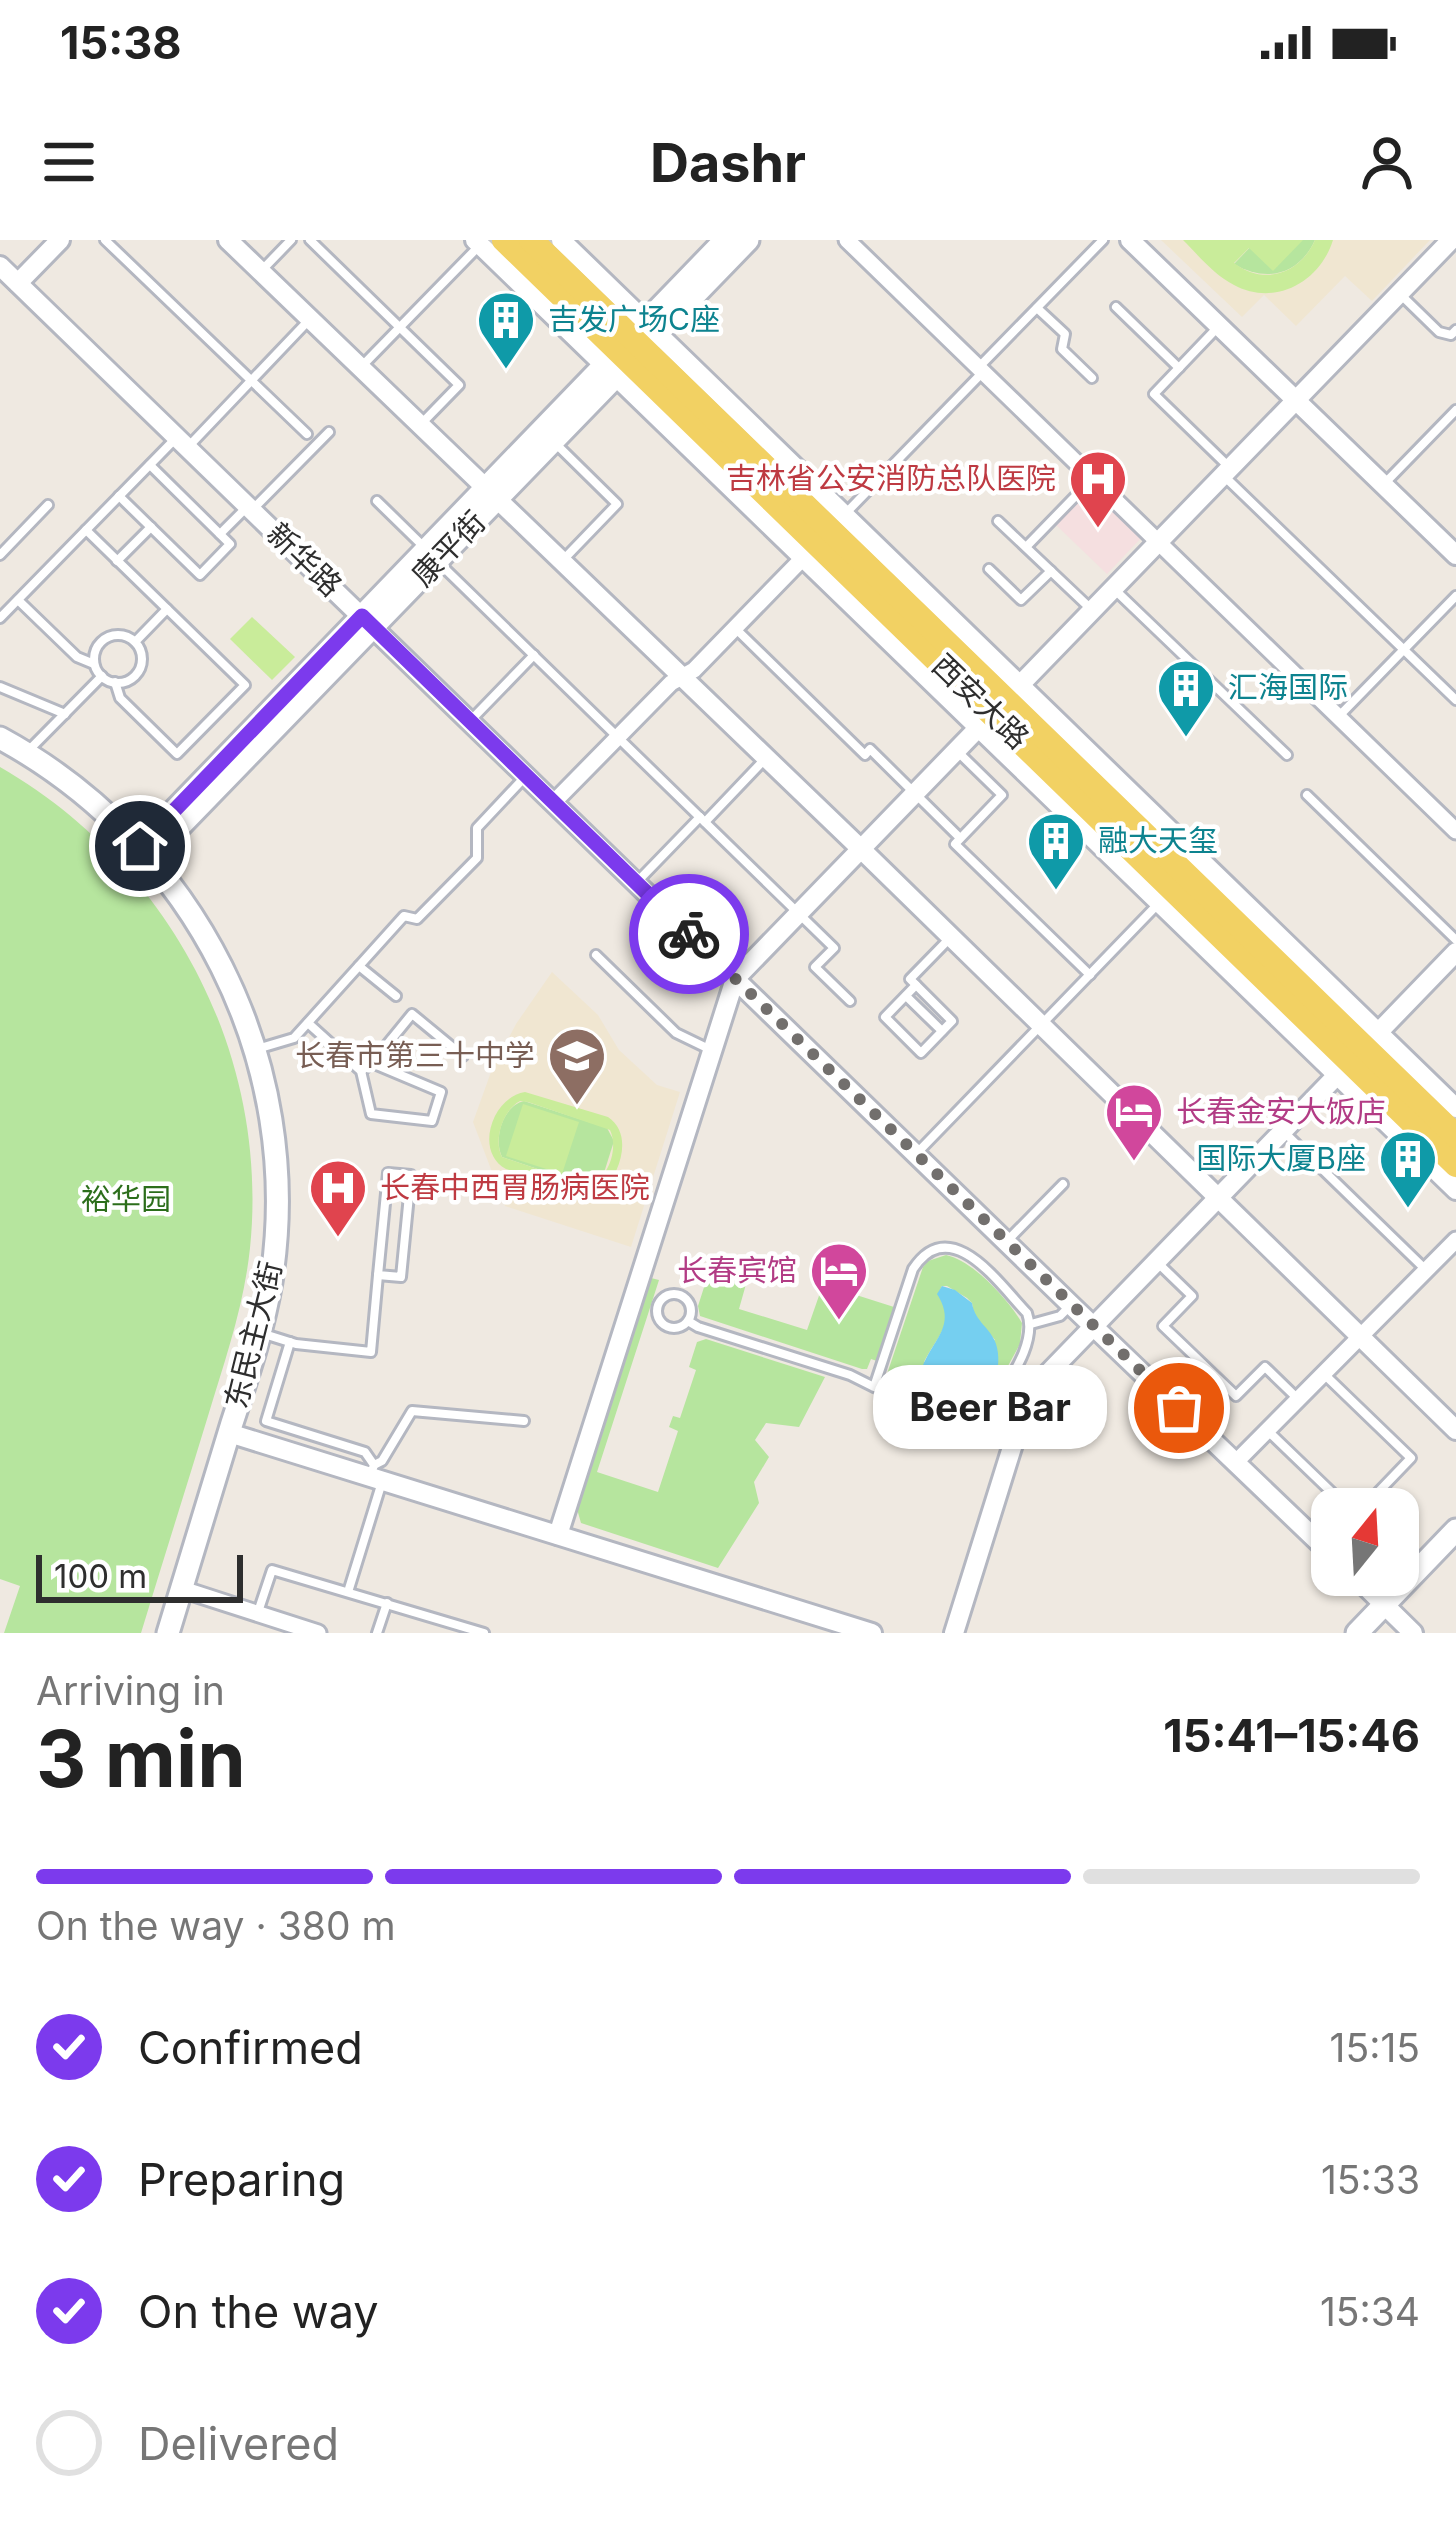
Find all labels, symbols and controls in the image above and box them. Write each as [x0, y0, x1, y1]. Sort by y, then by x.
text: 15:38 [60, 15, 182, 70]
icon: menu [36, 129, 102, 195]
icon: person [1354, 129, 1420, 195]
text: Dashr [650, 130, 806, 195]
building icon: 吉发广场C座 [475, 289, 537, 371]
place label: 吉发广场C座 [548, 301, 720, 337]
hospital icon: 吉林省公安消防总队医院 [1067, 448, 1129, 530]
place label: 吉林省公安消防总队医院 [726, 460, 1056, 496]
street label: 康平街 [404, 503, 492, 593]
street label: 新华路 [260, 515, 350, 603]
street label: 西安大路 [925, 647, 1036, 756]
building icon: 汇海国际 [1155, 657, 1217, 739]
place label: 汇海国际 [1228, 669, 1348, 705]
pin [89, 795, 191, 897]
building icon: 融大天玺 [1025, 810, 1087, 892]
icon: home [107, 813, 173, 879]
place label: 融大天玺 [1098, 822, 1218, 858]
courier [629, 874, 749, 994]
icon: bike [656, 901, 722, 967]
school or university icon: 长春市第三十中学 [546, 1025, 608, 1107]
place label: 长春市第三十中学 [295, 1037, 535, 1073]
hotel icon: 长春金安大饭店 [1103, 1081, 1165, 1163]
place label: 长春金安大饭店 [1176, 1093, 1386, 1129]
building icon: 国际大厦B座 [1377, 1128, 1439, 1210]
place label: 国际大厦B座 [1196, 1140, 1366, 1176]
hospital icon: 长春中西胃肠病医院 [307, 1157, 369, 1239]
place label: 长春中西胃肠病医院 [380, 1169, 650, 1205]
park label: 裕华园 [81, 1181, 171, 1217]
hotel icon: 长春宾馆 [808, 1240, 870, 1322]
place label: 长春宾馆 [677, 1252, 797, 1288]
street label: 东民主大街 [217, 1258, 289, 1412]
pin [1128, 1357, 1230, 1459]
callout: Beer Bar [873, 1366, 1107, 1450]
icon: bag [1146, 1375, 1212, 1441]
text: Beer Bar [909, 1383, 1071, 1430]
north arrow [1311, 1488, 1419, 1596]
map controls [1311, 1488, 1419, 1596]
scale bar [36, 1549, 243, 1602]
text: 100 m [54, 1556, 147, 1596]
text: Arriving in [36, 1667, 225, 1714]
text: 15:41–15:46 [1163, 1708, 1420, 1763]
text: 3 min [36, 1711, 246, 1806]
text: On the way · 380 m [36, 1902, 396, 1949]
icon: check [36, 2014, 102, 2080]
text: Confirmed [138, 2020, 363, 2075]
text: 15:15 [1330, 2024, 1420, 2071]
icon: check [36, 2146, 102, 2212]
text: Preparing [138, 2152, 345, 2207]
text: 15:33 [1321, 2156, 1420, 2203]
icon: check [36, 2278, 102, 2344]
text: On the way [138, 2284, 379, 2339]
text: 15:34 [1320, 2288, 1420, 2335]
text: Delivered [138, 2416, 339, 2471]

